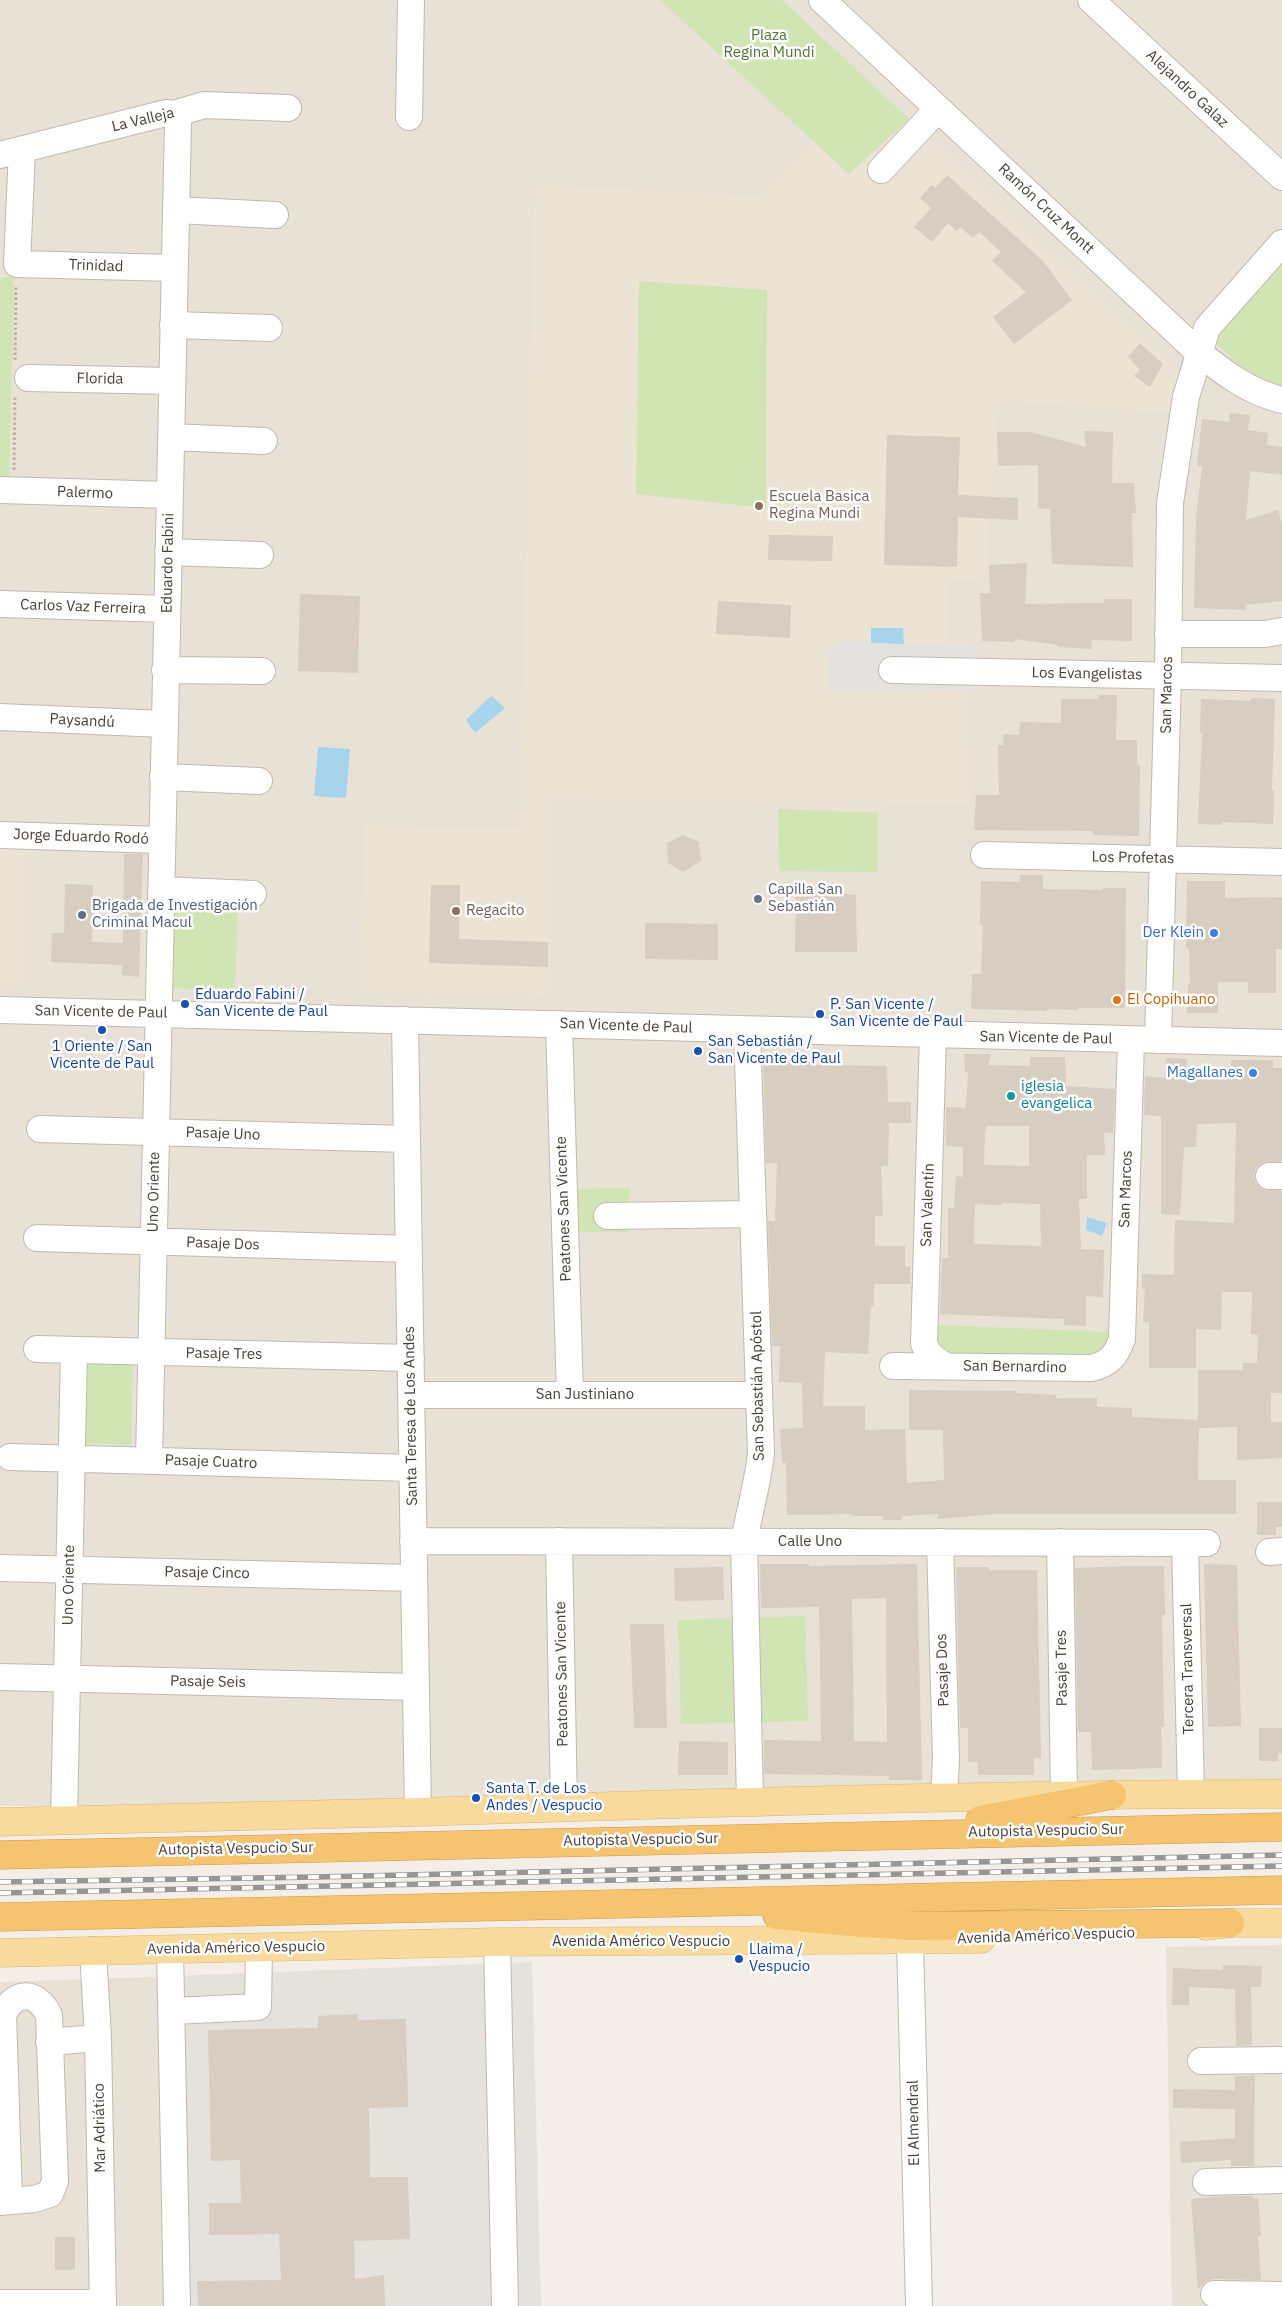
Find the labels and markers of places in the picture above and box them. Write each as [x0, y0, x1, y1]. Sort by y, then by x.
place label: Escuela Basica Regina Mundi [769, 488, 869, 523]
marker: Escuela Basica Regina Mundi [753, 500, 765, 512]
place label: Capilla San Sebastián [768, 881, 843, 916]
marker: Capilla San Sebastián [752, 893, 764, 905]
place label: Brigada de Investigación Criminal Macul [92, 897, 258, 932]
place label: Regacito [466, 902, 524, 920]
marker: Regacito [450, 905, 462, 917]
marker: Brigada de Investigación Criminal Macul [76, 909, 88, 921]
place label: Der Klein [1143, 924, 1204, 942]
marker: Der Klein [1208, 927, 1220, 939]
place label: Eduardo Fabini / San Vicente de Paul [195, 986, 328, 1021]
place label: El Copihuano [1127, 991, 1215, 1009]
marker: El Copihuano [1111, 994, 1123, 1006]
place label: P. San Vicente / San Vicente de Paul [830, 996, 963, 1031]
marker: Eduardo Fabini / San Vicente de Paul [179, 998, 191, 1010]
marker: P. San Vicente / San Vicente de Paul [814, 1008, 826, 1020]
marker: 1 Oriente / San Vicente de Paul [96, 1024, 108, 1036]
place label: San Sebastián / San Vicente de Paul [708, 1033, 841, 1068]
place label: 1 Oriente / San Vicente de Paul [50, 1038, 154, 1073]
marker: San Sebastián / San Vicente de Paul [692, 1045, 704, 1057]
place label: Magallanes [1167, 1064, 1243, 1082]
marker: Magallanes [1247, 1067, 1259, 1079]
place label: iglesia evangelica [1021, 1078, 1092, 1113]
marker: iglesia evangelica [1005, 1090, 1017, 1102]
place label: Santa T. de Los Andes / Vespucio [486, 1780, 602, 1815]
marker: Santa T. de Los Andes / Vespucio [470, 1792, 482, 1804]
place label: Llaima / Vespucio [749, 1941, 810, 1976]
marker: Llaima / Vespucio [733, 1953, 745, 1965]

